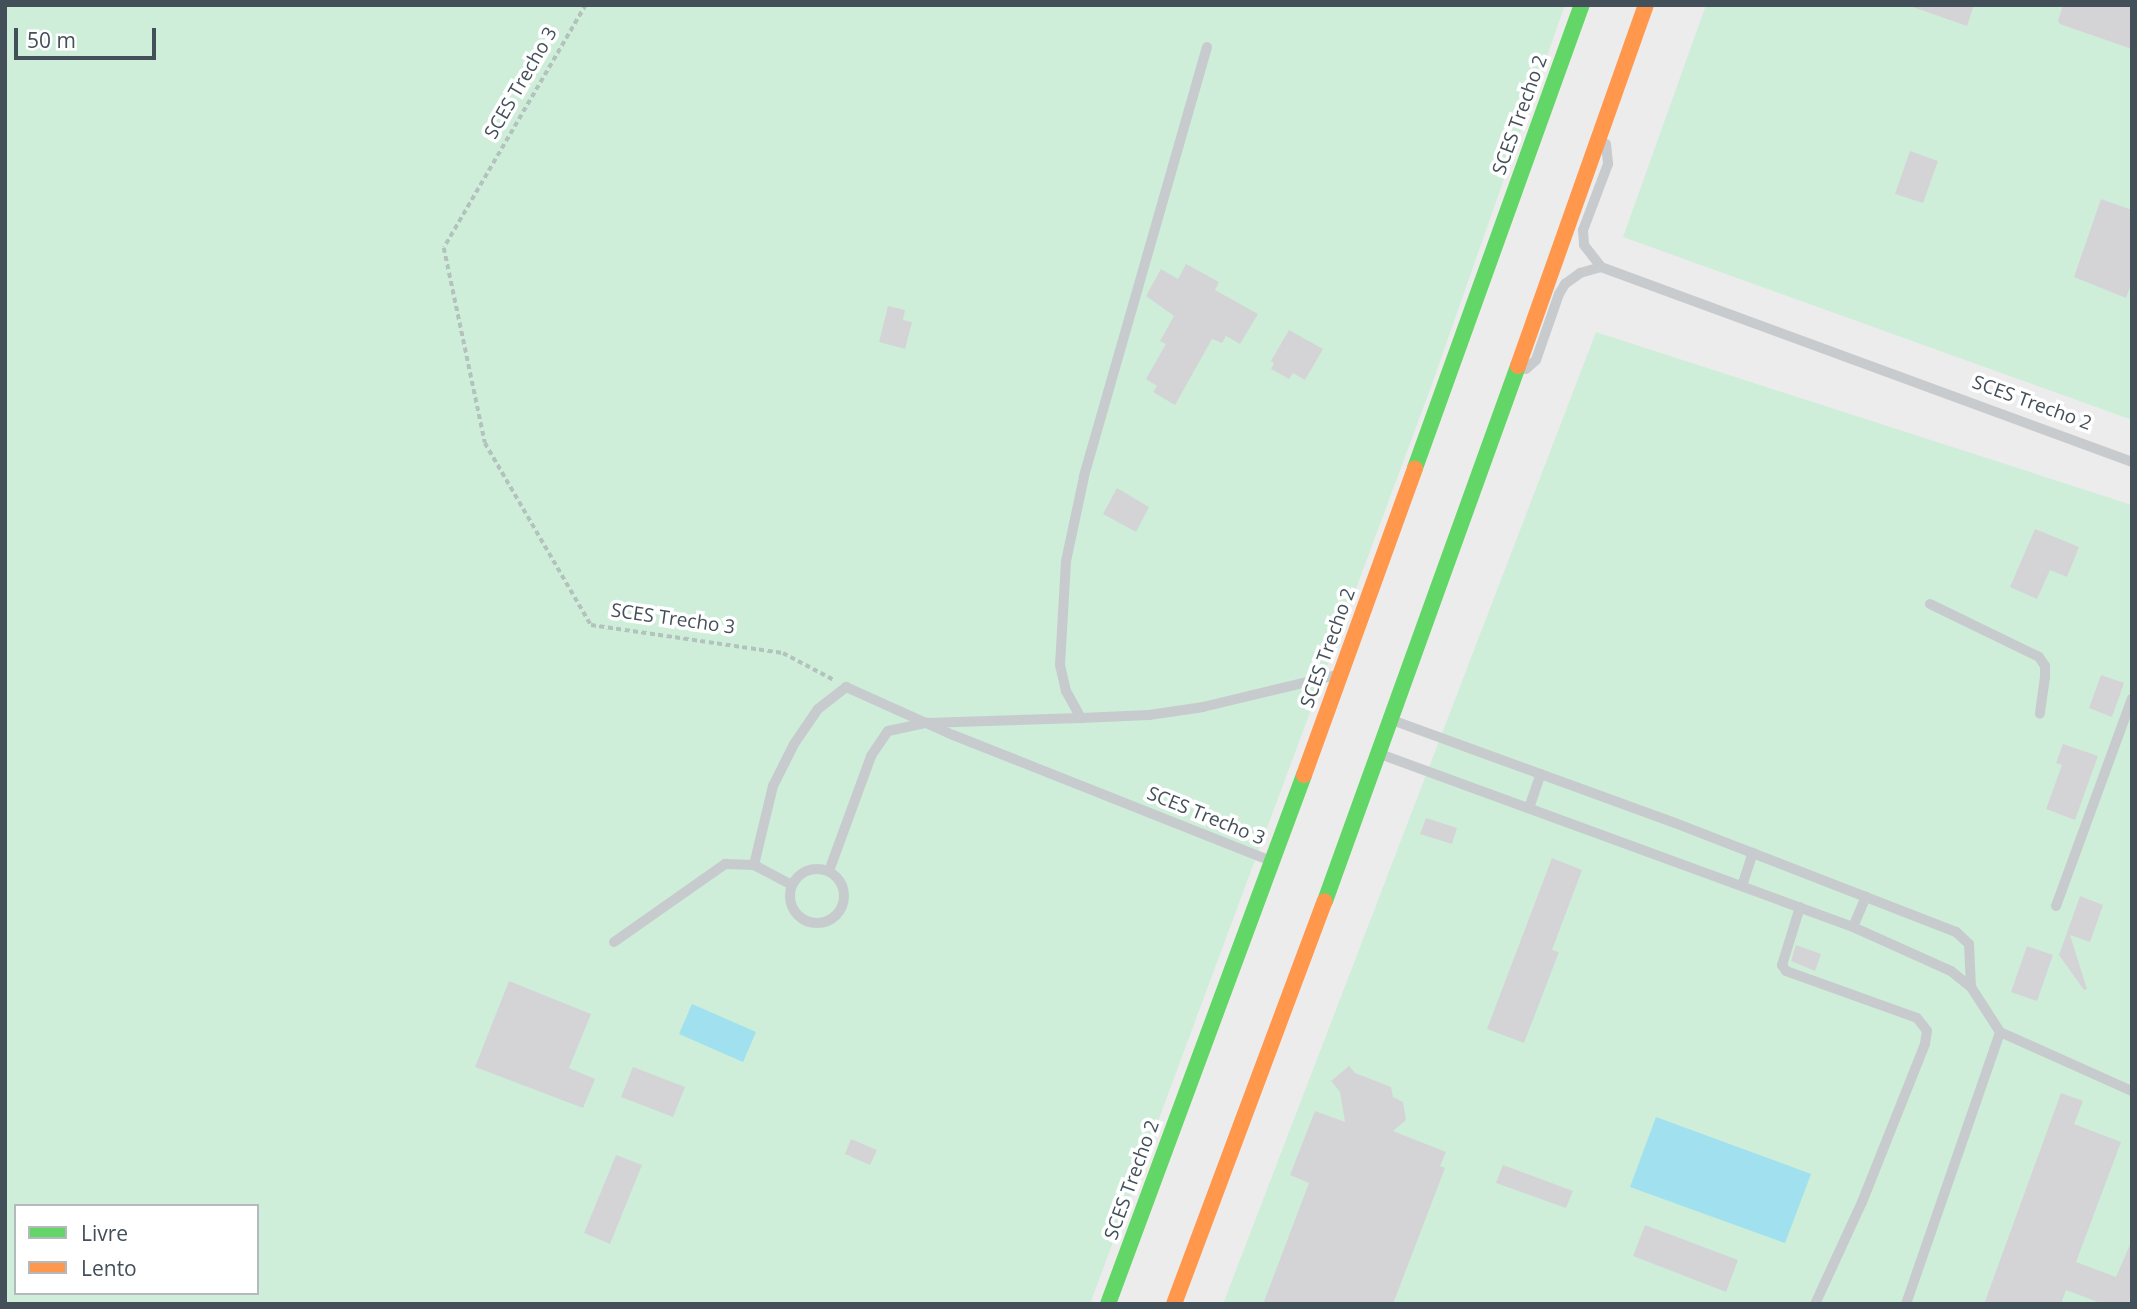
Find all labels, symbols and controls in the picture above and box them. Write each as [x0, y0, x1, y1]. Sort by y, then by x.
scale bar [18, 14, 159, 58]
street label: SCES Trecho 3 [480, 23, 562, 143]
text: 50 m [27, 26, 76, 54]
street label: SCES Trecho 2 [1488, 52, 1552, 178]
street label: SCES Trecho 2 [1969, 371, 2095, 435]
street label: SCES Trecho 2 [1296, 585, 1360, 711]
street label: SCES Trecho 3 [609, 599, 737, 639]
street label: SCES Trecho 3 [1144, 782, 1268, 850]
street label: SCES Trecho 2 [1100, 1117, 1164, 1243]
legend [14, 1204, 259, 1295]
text: Livre [81, 1219, 128, 1247]
text: Lento [81, 1254, 137, 1282]

